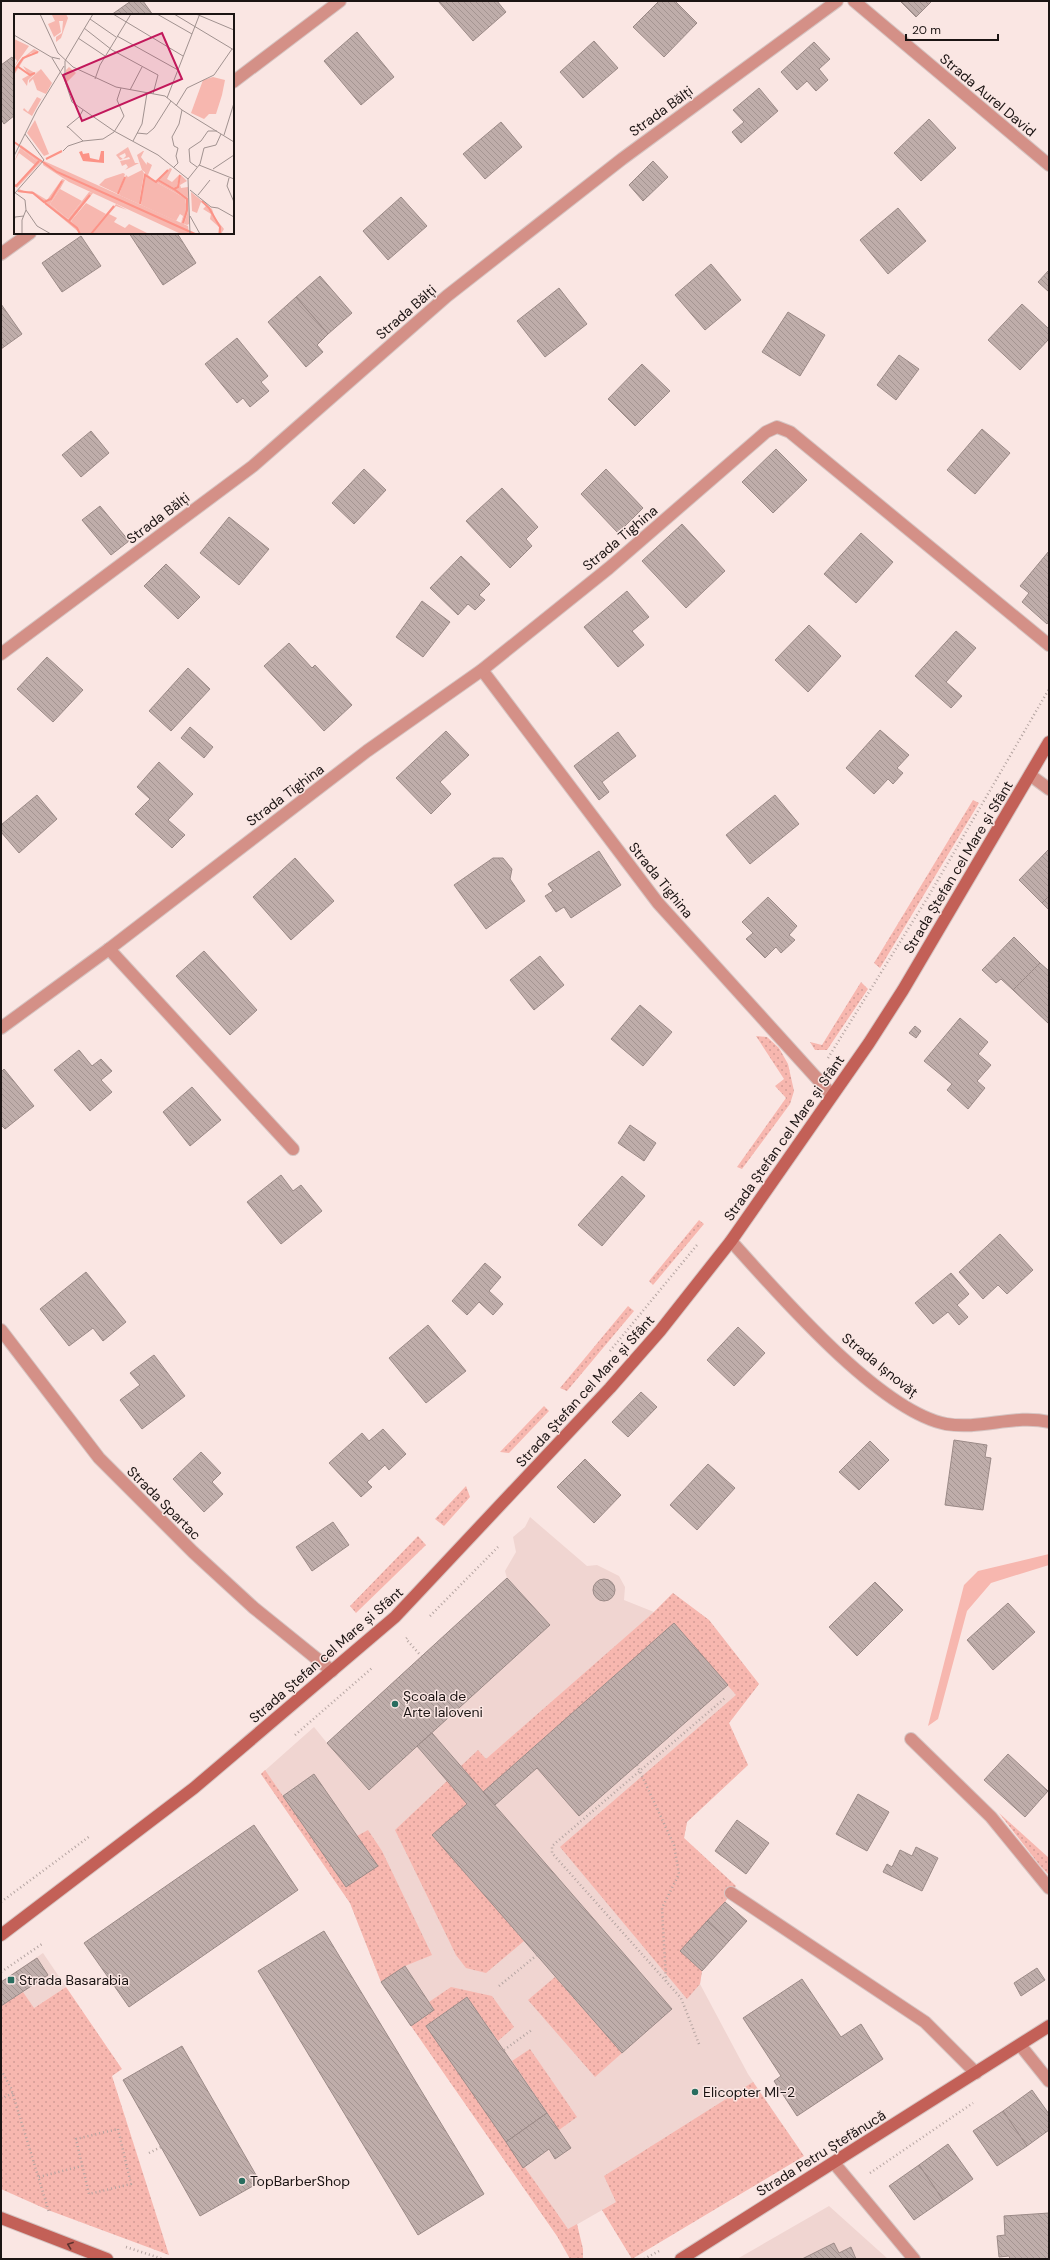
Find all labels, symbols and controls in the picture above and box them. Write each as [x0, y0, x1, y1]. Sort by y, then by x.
inset map [14, 14, 234, 234]
scale bar [906, 16, 998, 42]
text: 20 m [912, 22, 941, 38]
street label: Strada Aurel David [936, 50, 1040, 140]
street label: Strada Bălți [626, 82, 696, 140]
street label: Strada Bălți [372, 281, 440, 343]
street label: Strada Bălți [123, 488, 193, 548]
street label: Strada Tighina [579, 501, 661, 575]
street label: Strada Tighina [243, 760, 327, 830]
street label: Strada Ștefan cel Mare și Sfânt [899, 777, 1017, 957]
street label: Strada Tighina [625, 838, 697, 922]
street label: Strada Ștefan cel Mare și Sfânt [720, 1052, 848, 1224]
street label: Strada Ștefan cel Mare și Sfânt [512, 1311, 658, 1471]
street label: Strada Ișnovăț [838, 1329, 922, 1401]
street label: Strada Spartac [123, 1462, 205, 1544]
street label: Strada Ștefan cel Mare și Sfânt [245, 1583, 407, 1727]
place label: Școala de Arte Ialoveni [403, 1687, 483, 1721]
marker: Școala de Arte Ialoveni [390, 1699, 400, 1709]
place label: Strada Basarabia [19, 1971, 129, 1989]
marker: Strada Basarabia [6, 1975, 16, 1985]
place label: Elicopter MI-2 [703, 2083, 795, 2101]
marker: Elicopter MI-2 [690, 2087, 700, 2097]
street label: Strada Petru Ștefănucă [753, 2106, 889, 2200]
place label: TopBarberShop [250, 2172, 350, 2190]
marker: TopBarberShop [237, 2176, 247, 2186]
one-way arrow [67, 2242, 74, 2250]

